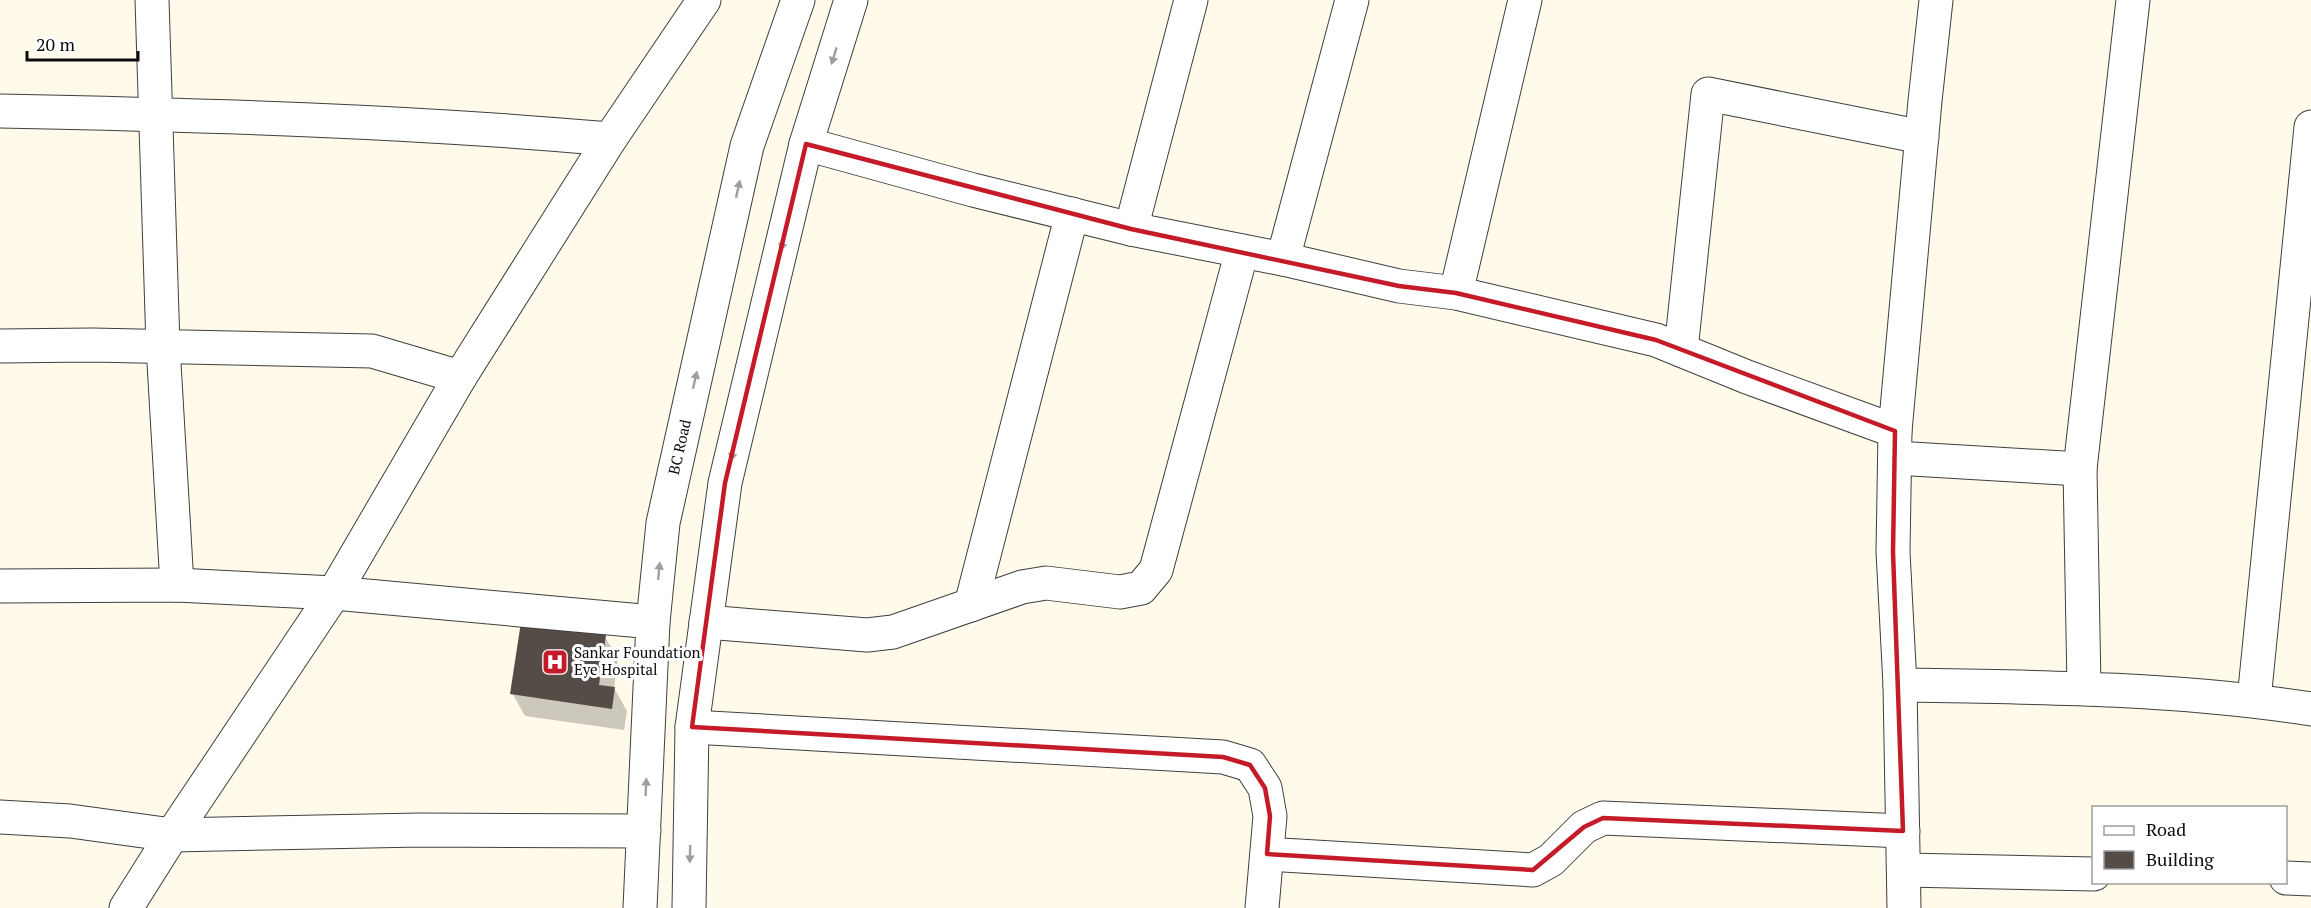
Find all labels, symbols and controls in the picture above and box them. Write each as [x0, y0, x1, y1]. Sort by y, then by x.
scale bar [27, 24, 138, 62]
text: 20 m [36, 32, 76, 56]
one-way arrow [829, 47, 838, 65]
one-way arrow [733, 180, 743, 199]
one-way arrow [777, 233, 787, 251]
one-way arrow [691, 371, 701, 389]
street label: BC Road [663, 417, 695, 476]
one-way arrow [727, 443, 737, 461]
one-way arrow [654, 562, 663, 581]
place label: Sankar Foundation Eye Hospital [574, 642, 700, 679]
hospital icon: Sankar Foundation Eye Hospital [540, 647, 570, 677]
one-way arrow [641, 777, 650, 796]
legend [2092, 806, 2287, 884]
text: Road [2146, 817, 2186, 841]
one-way arrow [685, 844, 695, 863]
text: Building [2146, 847, 2214, 871]

